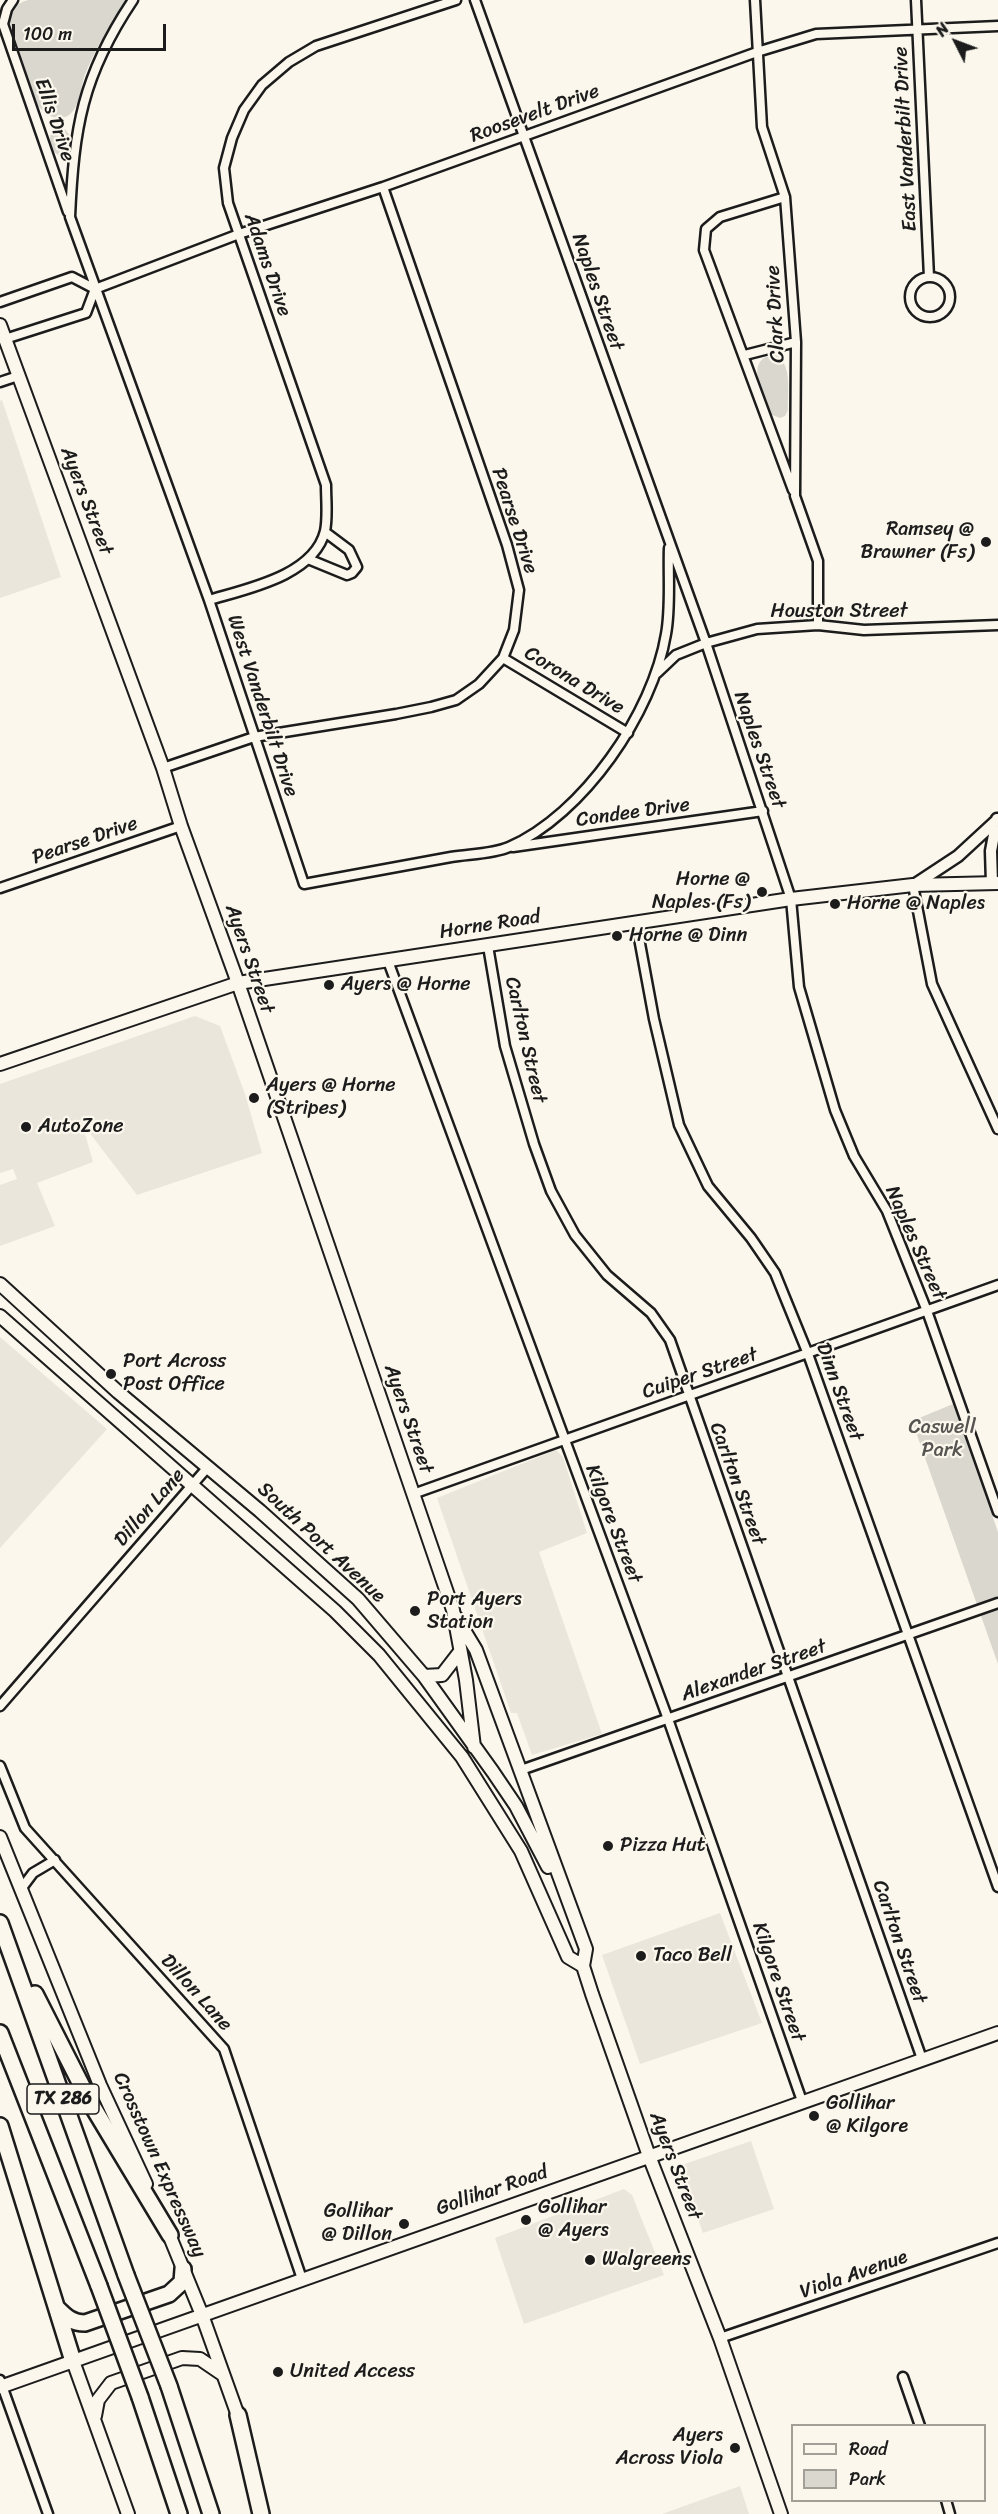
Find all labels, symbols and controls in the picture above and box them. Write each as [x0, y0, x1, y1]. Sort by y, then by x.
scale bar [15, 12, 170, 50]
north arrow [926, 12, 986, 72]
text: N [928, 16, 957, 43]
text: 100 m [23, 18, 72, 50]
street label: East Vanderbilt Drive [889, 46, 923, 232]
street label: Ellis Drive [29, 75, 79, 165]
street label: Roosevelt Drive [467, 80, 603, 148]
street label: Adams Drive [238, 210, 296, 320]
street label: Naples Street [566, 230, 628, 354]
street label: Clark Drive [761, 265, 791, 363]
street label: Ayers Street [54, 444, 118, 558]
street label: Pearse Drive [486, 465, 542, 577]
place label: Ramsey @ Brawner (Fs) [861, 518, 974, 565]
marker: Ramsey @ Brawner (Fs) [979, 535, 993, 549]
street label: Houston Street [770, 600, 908, 624]
street label: West Vanderbilt Drive [221, 612, 303, 800]
street label: Corona Drive [520, 642, 628, 720]
street label: Naples Street [728, 688, 790, 812]
street label: Condee Drive [575, 793, 691, 833]
street label: Pearse Drive [29, 812, 141, 870]
place label: Horne @ Naples (Fs) [652, 868, 750, 915]
marker: Horne @ Naples (Fs) [755, 885, 769, 899]
place label: Horne @ Naples [847, 892, 985, 916]
marker: Horne @ Naples [828, 897, 842, 911]
street label: Ayers Street [219, 901, 279, 1017]
street label: Horne Road [438, 905, 542, 945]
place label: Horne @ Dinn [629, 924, 747, 948]
marker: Horne @ Dinn [610, 929, 624, 943]
place label: Ayers @ Horne [341, 973, 471, 997]
street label: Carlton Street [499, 975, 551, 1105]
marker: Ayers @ Horne [322, 978, 336, 992]
place label: Ayers @ Horne (Stripes) [266, 1074, 396, 1121]
marker: Ayers @ Horne (Stripes) [247, 1091, 261, 1105]
place label: AutoZone [38, 1115, 124, 1139]
marker: AutoZone [19, 1120, 33, 1134]
street label: Naples Street [879, 1182, 951, 1304]
street label: Dinn Street [810, 1340, 868, 1444]
street label: Cuiper Street [639, 1343, 761, 1405]
place label: Port Across Post Office [123, 1350, 226, 1397]
street label: Ayers Street [378, 1361, 438, 1477]
marker: Port Across Post Office [104, 1367, 118, 1381]
park label: Caswell Park [908, 1416, 976, 1463]
street label: Carlton Street [704, 1419, 770, 1549]
street label: Kilgore Street [579, 1461, 647, 1587]
street label: Dillon Lane [110, 1464, 190, 1552]
street label: South Port Avenue [252, 1478, 390, 1608]
place label: Port Ayers Station [427, 1588, 522, 1635]
marker: Port Ayers Station [408, 1604, 422, 1618]
street label: Alexander Street [678, 1635, 830, 1707]
place label: Pizza Hut [620, 1834, 706, 1858]
marker: Pizza Hut [601, 1839, 615, 1853]
street label: Carlton Street [867, 1877, 931, 2007]
street label: Kilgore Street [746, 1919, 810, 2045]
place label: Taco Bell [653, 1944, 732, 1968]
marker: Taco Bell [634, 1949, 648, 1963]
street label: Dillon Lane [155, 1950, 237, 2036]
street label: Crosstown Expressway [107, 2069, 211, 2261]
road number: TX 286 [27, 2084, 99, 2114]
place label: Gollihar @ Kilgore [826, 2092, 908, 2139]
street label: Ayers Street [643, 2109, 707, 2223]
marker: Gollihar @ Kilgore [807, 2109, 821, 2123]
street label: Gollihar Road [433, 2161, 551, 2221]
place label: Gollihar @ Ayers [538, 2196, 609, 2243]
place label: Gollihar @ Dillon [322, 2200, 392, 2247]
marker: Gollihar @ Ayers [519, 2213, 533, 2227]
marker: Gollihar @ Dillon [397, 2217, 411, 2231]
street label: Viola Avenue [797, 2245, 911, 2305]
place label: Walgreens [602, 2248, 691, 2272]
marker: Walgreens [583, 2253, 597, 2267]
place label: United Access [290, 2360, 415, 2384]
marker: United Access [271, 2365, 285, 2379]
place label: Ayers Across Viola [616, 2424, 723, 2471]
legend [791, 2424, 986, 2502]
text: Road [849, 2433, 888, 2465]
marker: Ayers Across Viola [728, 2441, 742, 2455]
text: Park [849, 2463, 886, 2495]

